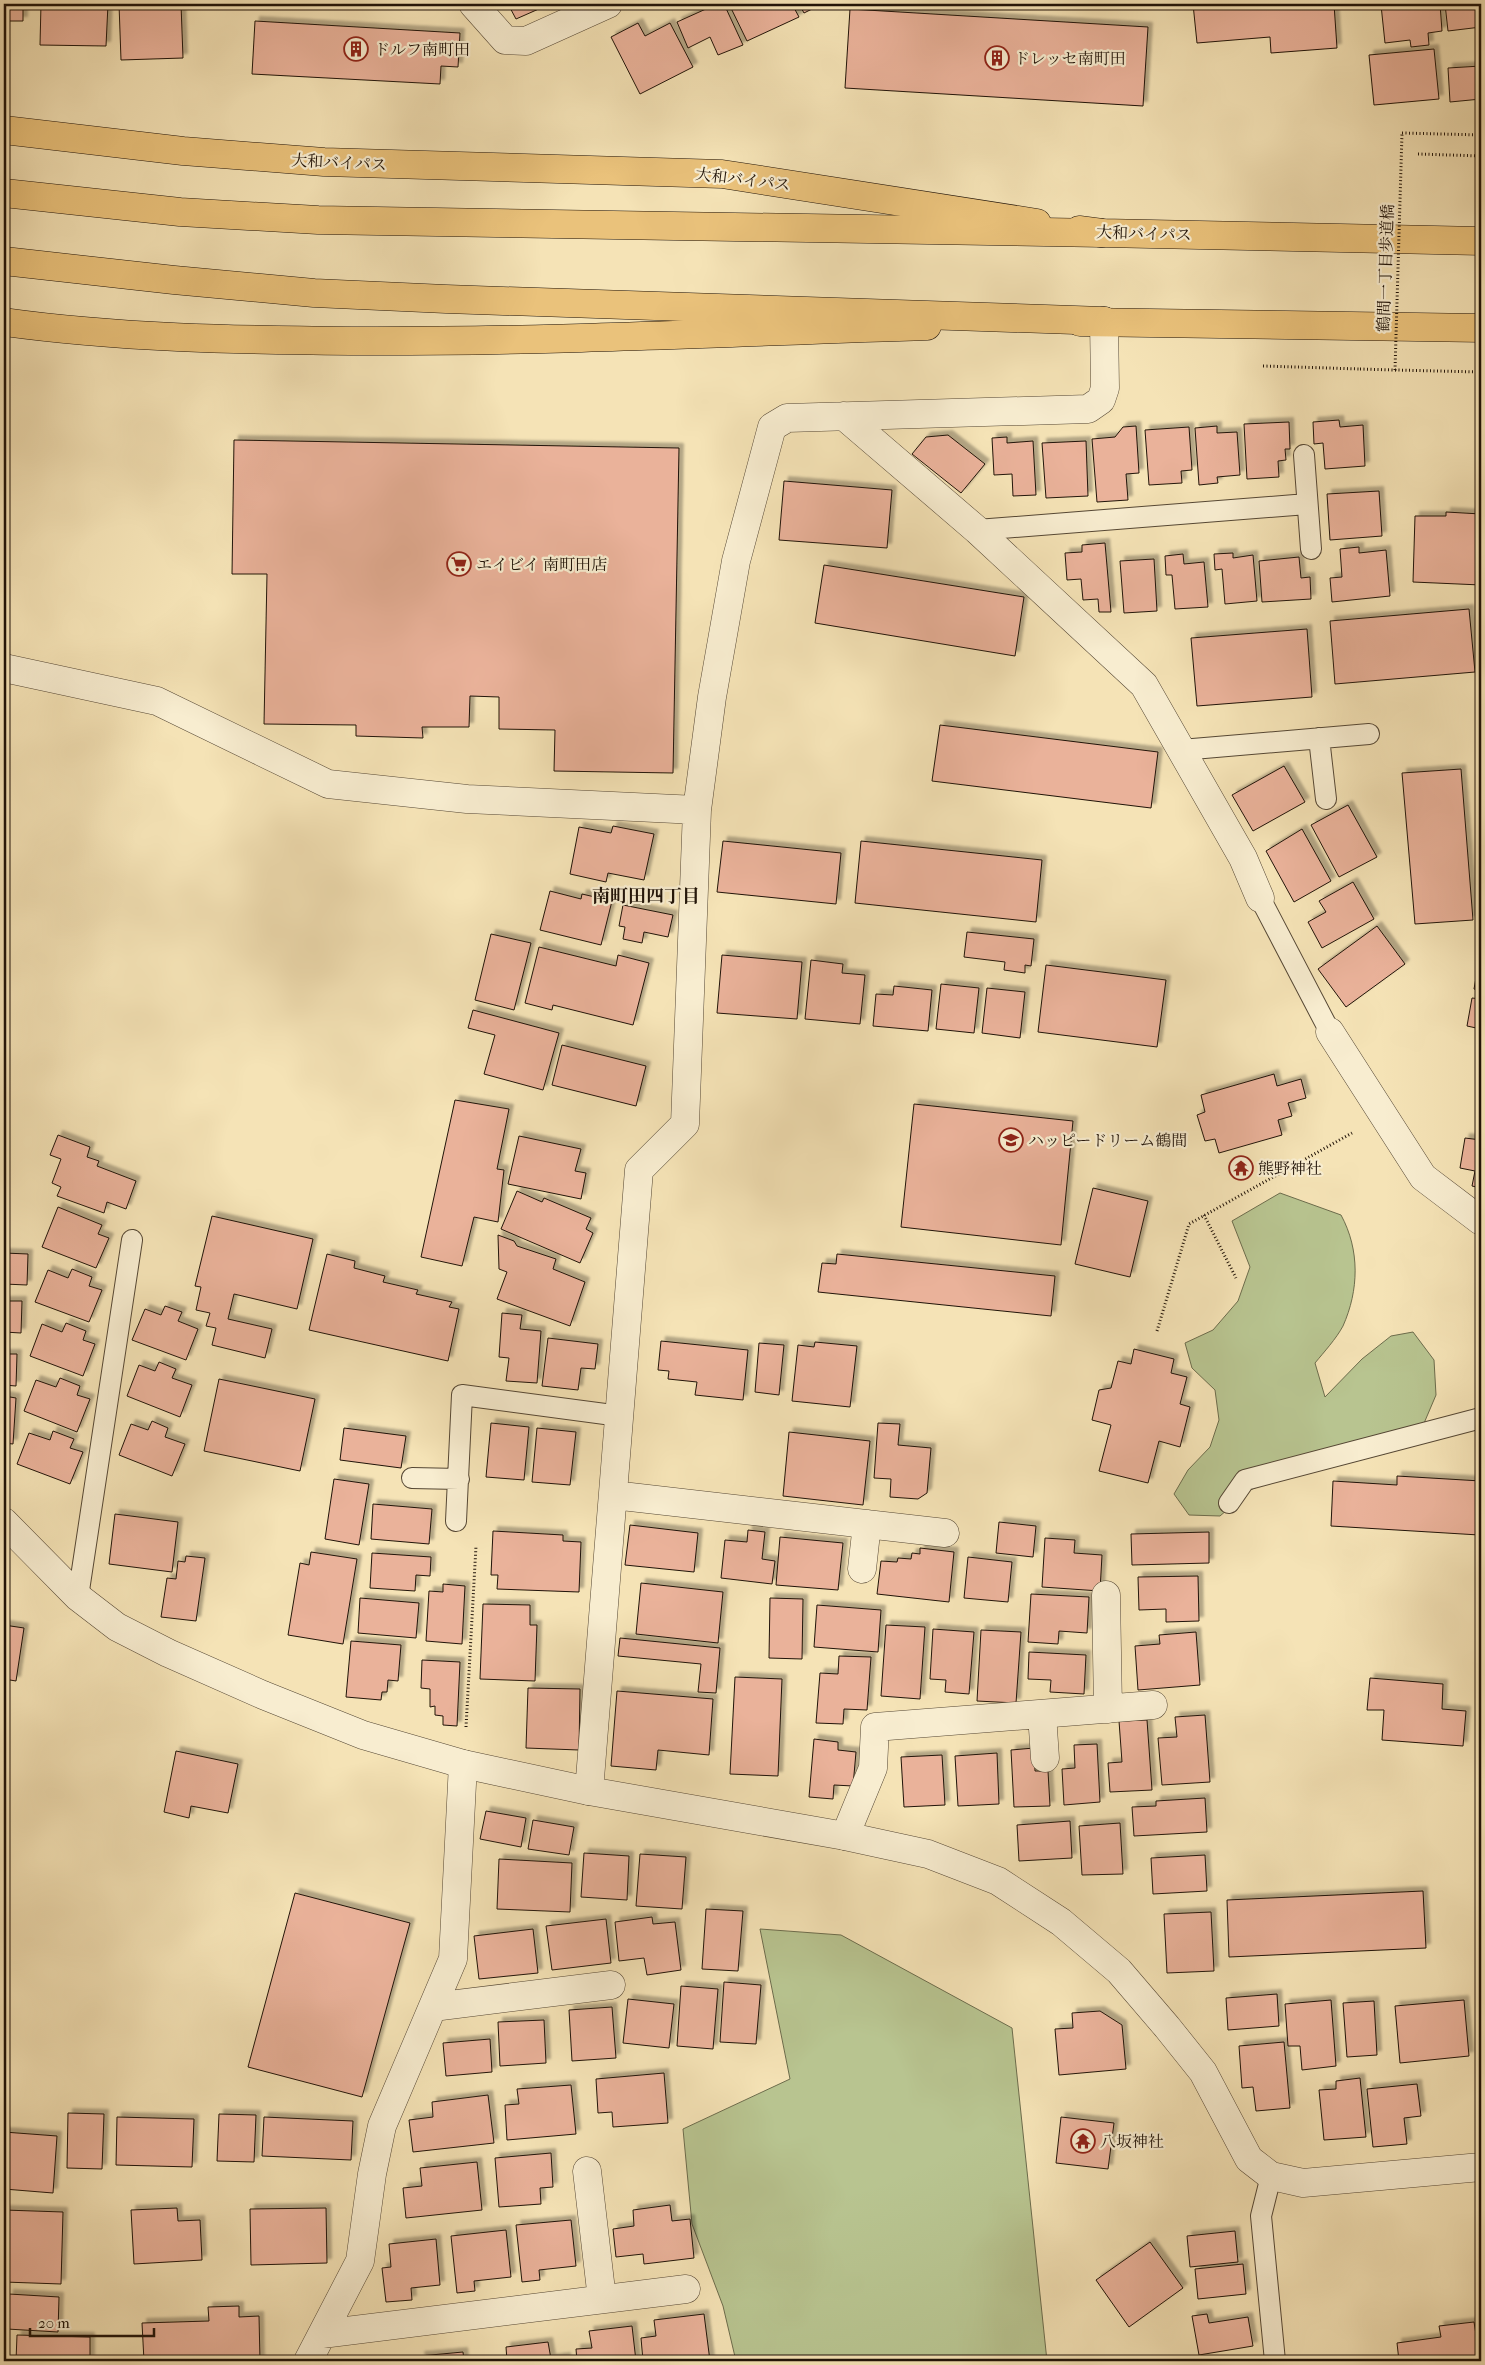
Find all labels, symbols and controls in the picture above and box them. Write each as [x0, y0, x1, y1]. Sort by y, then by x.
building icon: ドルフ南町田 [343, 36, 369, 62]
place label: ドルフ南町田 [374, 40, 470, 59]
building icon: ドレッセ南町田 [984, 45, 1010, 71]
place label: ドレッセ南町田 [1014, 49, 1126, 68]
street label: 大和バイパス [291, 151, 387, 174]
street label: 大和バイパス [694, 164, 792, 195]
street label: 鶴間一丁目歩道橋 [1374, 204, 1397, 332]
street label: 大和バイパス [1096, 222, 1192, 245]
supermarket icon: エイビイ 南町田店 [446, 551, 472, 577]
place label: エイビイ 南町田店 [476, 555, 607, 574]
district label: 南町田四丁目 [592, 886, 700, 907]
school or university icon: ハッピードリーム鶴間 [998, 1127, 1024, 1153]
place label: ハッピードリーム鶴間 [1028, 1131, 1187, 1150]
temple icon: 熊野神社 [1228, 1155, 1254, 1181]
place label: 熊野神社 [1258, 1159, 1322, 1178]
temple icon: 八坂神社 [1070, 2128, 1096, 2154]
place label: 八坂神社 [1100, 2132, 1164, 2151]
scale bar [30, 2305, 154, 2337]
text: 20 m [38, 2314, 70, 2332]

